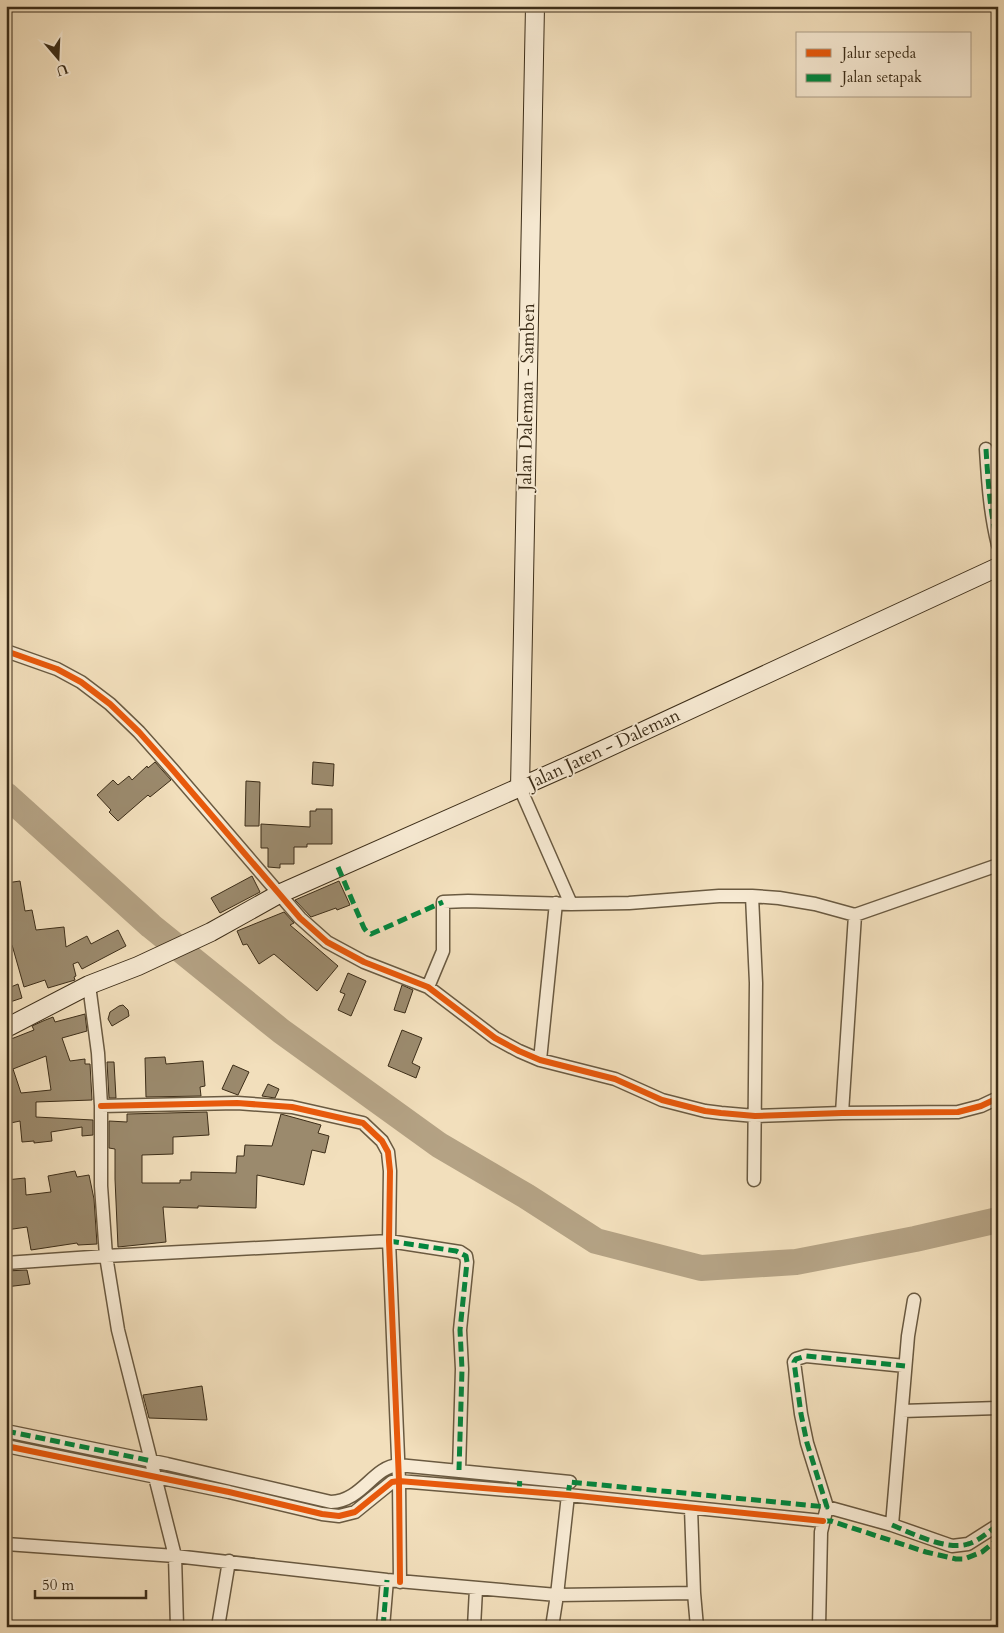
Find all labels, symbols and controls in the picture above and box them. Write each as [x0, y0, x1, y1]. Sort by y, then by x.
north arrow [32, 32, 82, 82]
legend [796, 32, 972, 98]
text: Jalur sepeda [840, 43, 917, 63]
text: U [53, 59, 71, 81]
text: Jalan setapak [840, 67, 922, 87]
street label: Jalan Daleman - Samben [513, 302, 541, 494]
street label: Jalan Jaten - Daleman [521, 702, 685, 797]
scale bar [35, 1568, 146, 1600]
text: 50 m [42, 1575, 74, 1595]

